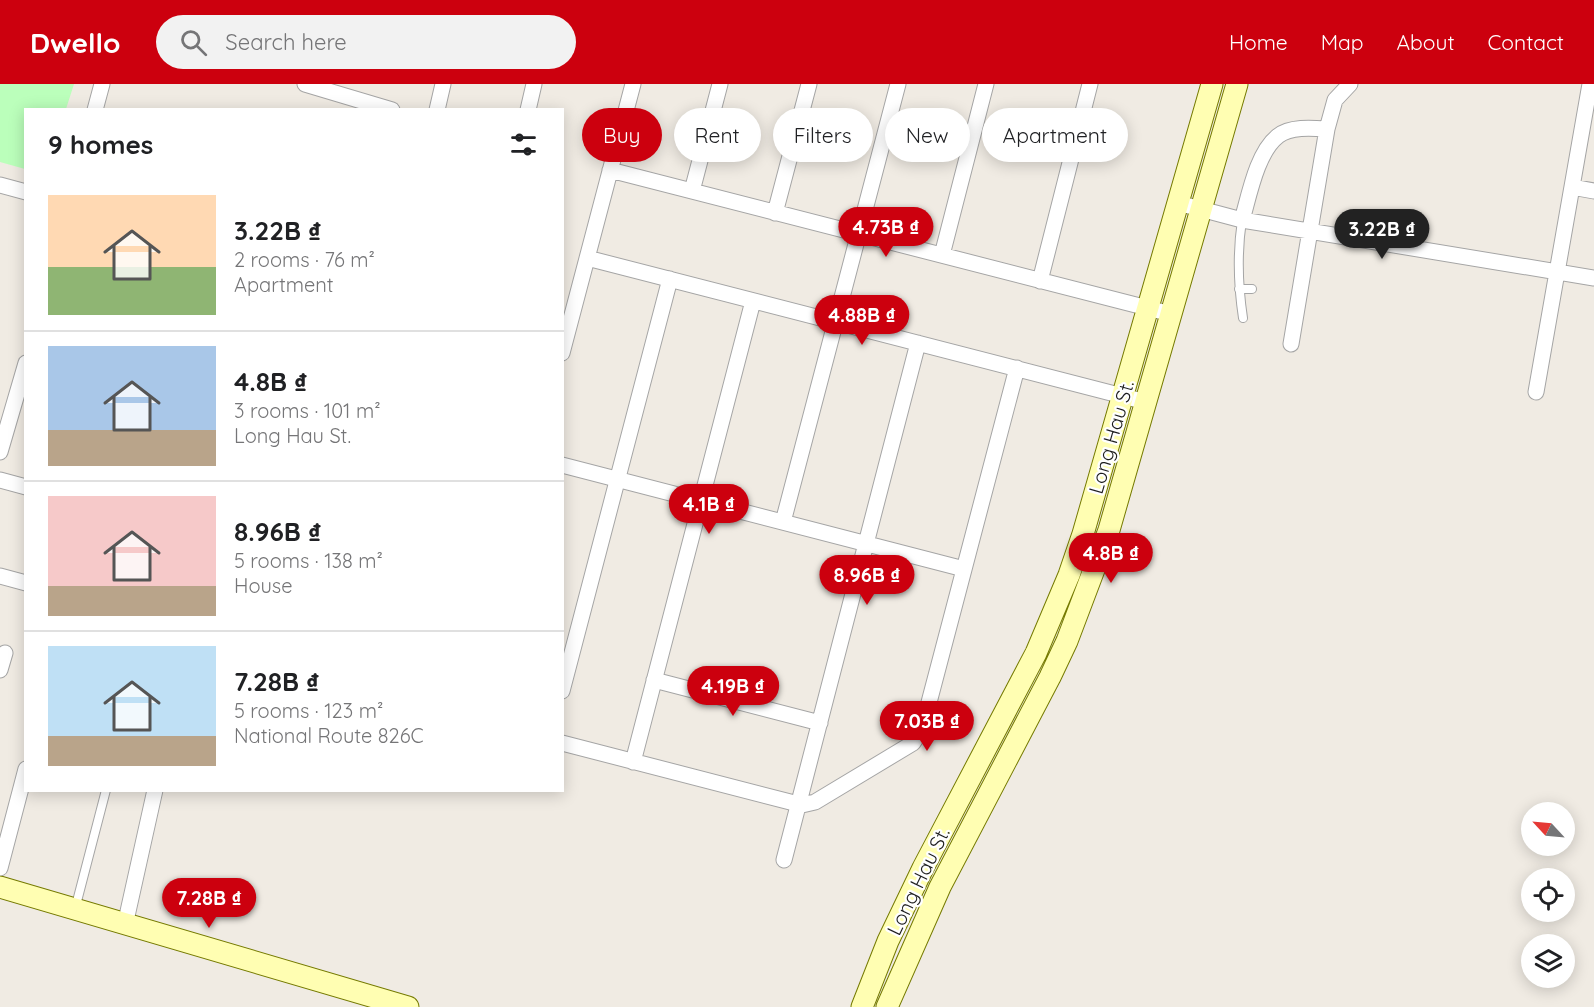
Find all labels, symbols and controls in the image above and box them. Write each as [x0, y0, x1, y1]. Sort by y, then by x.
search box [156, 15, 576, 69]
text: Dwello [30, 25, 120, 60]
icon: search [177, 26, 210, 59]
text: Search here [225, 28, 347, 56]
text: Home [1229, 29, 1288, 55]
text: Map [1321, 29, 1364, 55]
text: About [1397, 29, 1455, 55]
text: Contact [1488, 29, 1564, 55]
chip: Buy [582, 108, 662, 162]
chip: Rent [674, 108, 761, 162]
chip: Filters [773, 108, 873, 162]
chip: New [885, 108, 970, 162]
chip: Apartment [982, 108, 1128, 162]
text: 9 homes [48, 128, 153, 161]
icon: filters [507, 128, 540, 161]
pin: 4.73B ₫ [831, 207, 941, 258]
pin: 3.22B ₫ [1327, 209, 1437, 260]
text: 3.22B ₫ [234, 214, 321, 247]
text: 4.73B ₫ [852, 214, 920, 239]
text: 3.22B ₫ [1348, 216, 1416, 241]
icon: home [96, 219, 168, 291]
text: 2 rooms · 76 m² [234, 247, 375, 272]
text: Apartment [234, 272, 334, 297]
pin: 4.88B ₫ [807, 295, 917, 346]
text: 4.88B ₫ [828, 302, 896, 327]
text: 4.8B ₫ [234, 365, 307, 398]
icon: home [96, 370, 168, 442]
street label: Long Hau St. [1083, 377, 1139, 497]
text: 3 rooms · 101 m² [234, 398, 381, 423]
text: Long Hau St. [234, 423, 351, 448]
pin: 4.1B ₫ [660, 484, 758, 535]
text: 4.1B ₫ [683, 491, 735, 516]
text: 8.96B ₫ [234, 515, 321, 548]
icon: home [96, 520, 168, 592]
pin: 4.8B ₫ [1062, 533, 1160, 584]
text: 4.8B ₫ [1083, 540, 1139, 565]
text: 5 rooms · 138 m² [234, 548, 383, 573]
pin: 8.96B ₫ [812, 555, 922, 606]
text: 8.96B ₫ [833, 562, 901, 587]
text: House [234, 573, 293, 598]
text: 7.28B ₫ [234, 665, 319, 698]
pin: 4.19B ₫ [678, 666, 788, 717]
icon: home [96, 670, 168, 742]
text: 4.19B ₫ [701, 673, 765, 698]
text: 5 rooms · 123 m² [234, 698, 383, 723]
pin: 7.03B ₫ [872, 701, 982, 752]
text: 7.03B ₫ [894, 708, 960, 733]
text: National Route 826C [234, 723, 423, 748]
north arrow [1521, 802, 1575, 856]
map controls [1521, 802, 1575, 988]
street label: Long Hau St. [881, 823, 955, 939]
button: locate [1521, 868, 1575, 922]
pin: 7.28B ₫ [154, 878, 264, 929]
text: 7.28B ₫ [176, 885, 242, 910]
button: layers [1521, 934, 1575, 988]

